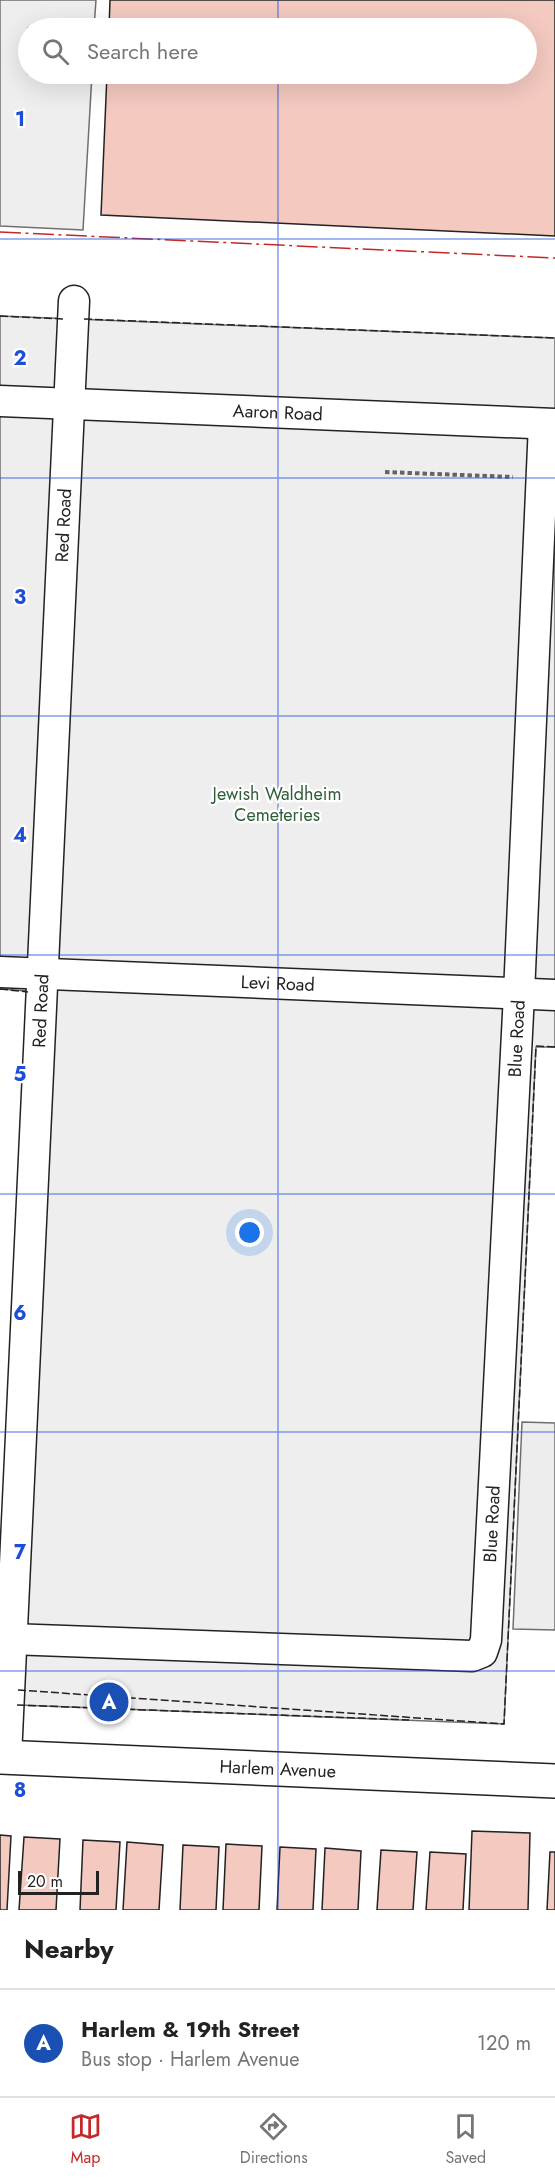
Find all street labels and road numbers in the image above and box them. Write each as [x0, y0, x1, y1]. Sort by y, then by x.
street label: Aaron Road [232, 398, 323, 427]
street label: Red Road [49, 488, 78, 563]
street label: Levi Road [240, 969, 315, 998]
street label: Red Road [26, 973, 56, 1048]
street label: Blue Road [502, 999, 532, 1078]
street label: Blue Road [477, 1485, 507, 1563]
street label: Harlem Avenue [219, 1754, 337, 1785]

